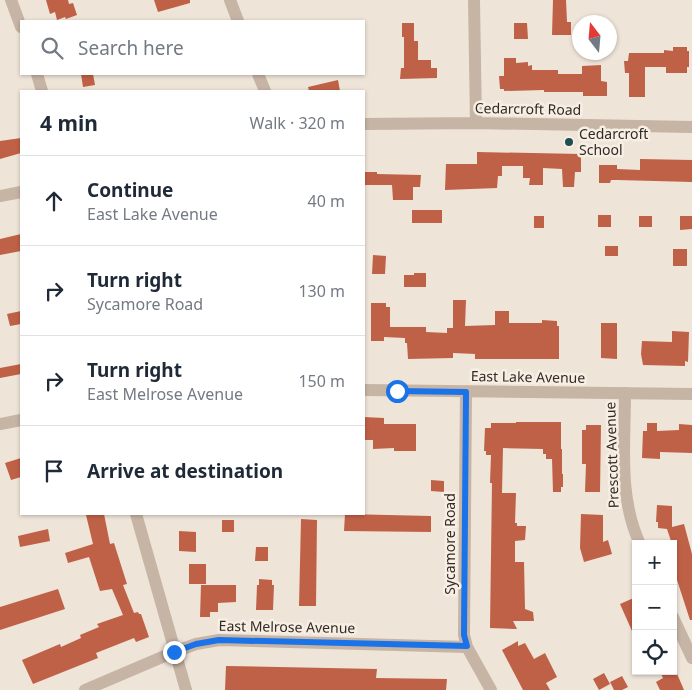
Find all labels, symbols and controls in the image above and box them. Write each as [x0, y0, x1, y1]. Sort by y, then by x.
north arrow [572, 15, 617, 60]
search box [20, 20, 365, 75]
icon: search [38, 34, 66, 62]
text: Search here [78, 35, 184, 61]
street label: Cedarcroft Road [475, 98, 581, 119]
text: 4 min [40, 109, 98, 137]
text: Walk · 320 m [250, 112, 345, 134]
place label: Cedarcroft School [579, 124, 648, 159]
marker: Cedarcroft School [563, 136, 575, 148]
text: Continue [87, 177, 173, 203]
icon: ahead [40, 187, 68, 215]
text: 40 m [308, 190, 345, 212]
text: East Lake Avenue [87, 203, 218, 225]
text: Turn right [87, 267, 182, 293]
icon: right [40, 277, 68, 305]
text: 130 m [298, 280, 345, 302]
text: Sycamore Road [87, 293, 203, 315]
text: Turn right [87, 357, 182, 383]
street label: East Lake Avenue [471, 366, 585, 387]
icon: right [40, 367, 68, 395]
text: 150 m [298, 370, 345, 392]
route start [386, 380, 409, 403]
text: East Melrose Avenue [87, 383, 243, 405]
street label: Prescott Avenue [600, 401, 623, 509]
icon: arrive [40, 457, 68, 485]
text: Arrive at destination [87, 458, 283, 484]
street label: Sycamore Road [440, 493, 459, 595]
map controls [632, 540, 677, 675]
button: + [632, 540, 677, 585]
button: − [632, 585, 677, 630]
street label: East Melrose Avenue [219, 616, 356, 637]
button: locate [632, 630, 677, 675]
route end [163, 641, 186, 664]

